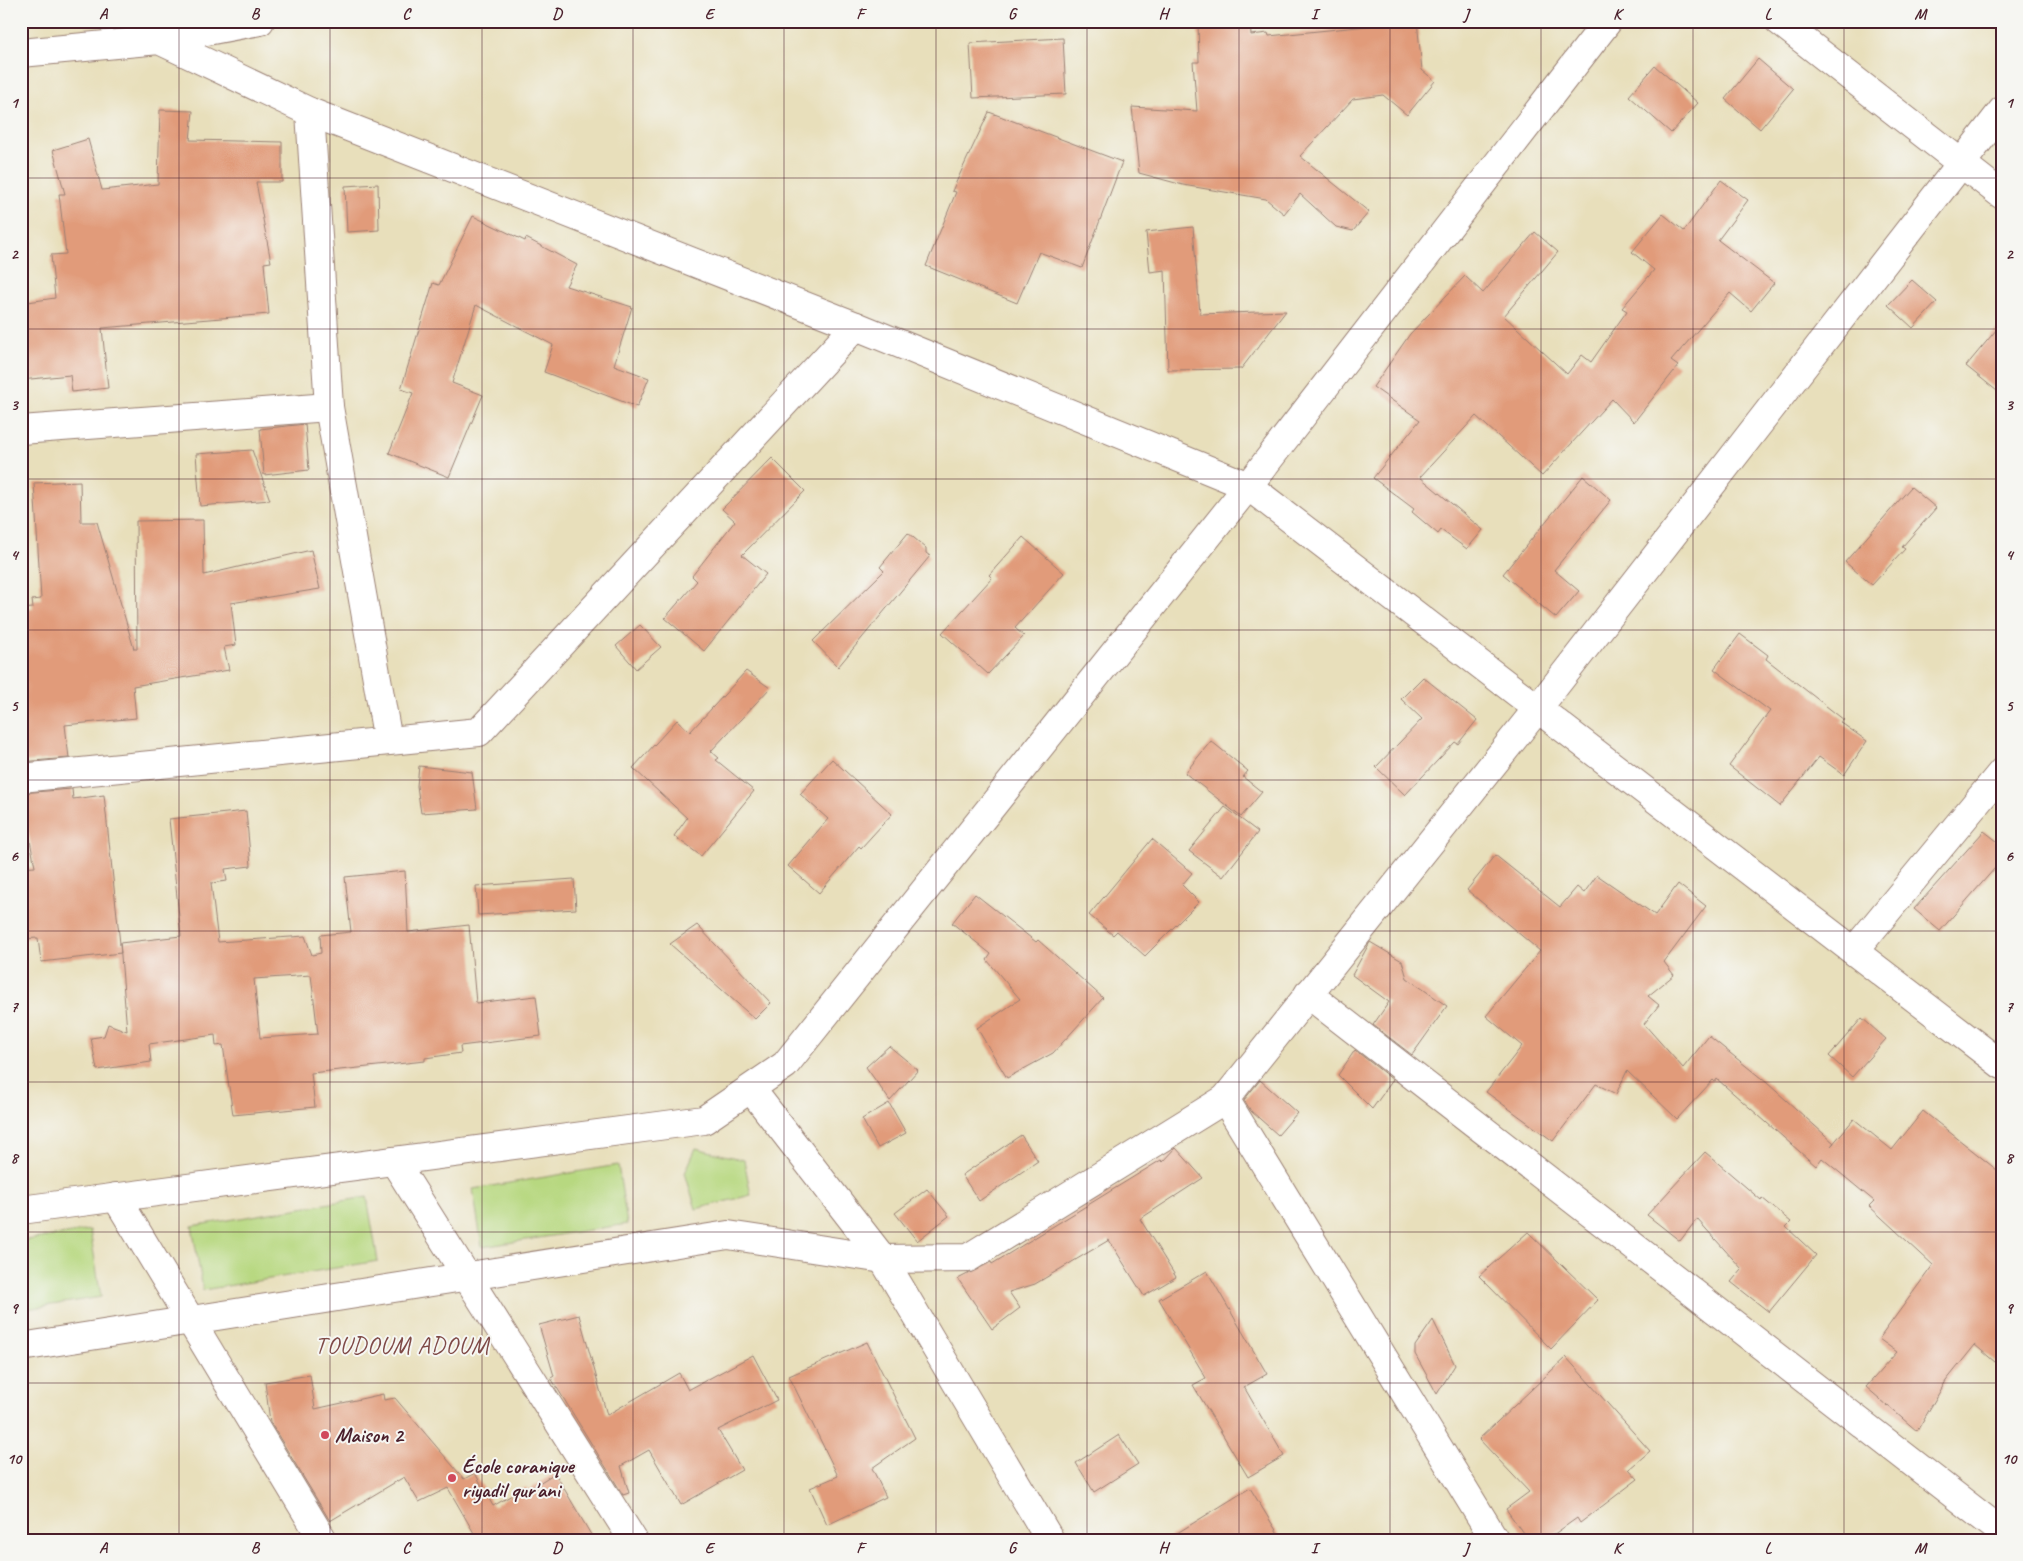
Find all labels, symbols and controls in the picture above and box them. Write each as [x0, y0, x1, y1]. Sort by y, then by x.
text: A [99, 4, 109, 24]
text: B [251, 4, 261, 24]
text: C [402, 4, 412, 24]
text: D [552, 4, 563, 24]
text: E [705, 4, 716, 24]
text: F [856, 4, 867, 24]
text: G [1008, 4, 1018, 24]
text: H [1158, 4, 1170, 24]
text: I [1311, 4, 1321, 24]
text: J [1462, 4, 1471, 24]
text: K [1613, 4, 1625, 24]
text: L [1765, 4, 1773, 24]
text: M [1914, 4, 1928, 24]
text: 1 [10, 93, 19, 113]
text: 1 [2005, 93, 2014, 113]
text: 2 [10, 244, 19, 264]
text: 2 [2005, 244, 2014, 264]
text: 3 [10, 395, 19, 415]
text: 3 [2005, 395, 2014, 415]
text: 4 [10, 545, 19, 565]
text: 4 [2005, 545, 2014, 565]
text: 5 [11, 696, 20, 716]
text: 5 [2006, 696, 2015, 716]
text: 6 [10, 846, 19, 866]
text: 6 [2005, 846, 2014, 866]
text: 7 [10, 997, 19, 1017]
text: 7 [2005, 997, 2014, 1017]
text: 8 [10, 1148, 19, 1168]
text: 8 [2005, 1148, 2014, 1168]
text: 9 [10, 1298, 19, 1318]
text: 9 [2005, 1298, 2014, 1318]
district label: TOUDOUM ADOUM [315, 1330, 491, 1360]
place label: Maison 2 [335, 1422, 405, 1448]
marker: Maison 2 [319, 1429, 331, 1441]
text: 10 [7, 1449, 23, 1469]
text: 10 [2002, 1449, 2018, 1469]
place label: École coranique riyadil qur'ani [462, 1453, 575, 1504]
marker: École coranique riyadil qur'ani [446, 1472, 458, 1484]
text: A [99, 1538, 109, 1558]
text: B [251, 1538, 261, 1558]
text: C [402, 1538, 412, 1558]
text: D [552, 1538, 563, 1558]
text: E [705, 1538, 716, 1558]
text: F [856, 1538, 867, 1558]
text: G [1008, 1538, 1018, 1558]
text: H [1158, 1538, 1170, 1558]
text: I [1311, 1538, 1321, 1558]
text: J [1462, 1538, 1471, 1558]
text: K [1613, 1538, 1625, 1558]
text: L [1765, 1538, 1773, 1558]
text: M [1914, 1538, 1928, 1558]

